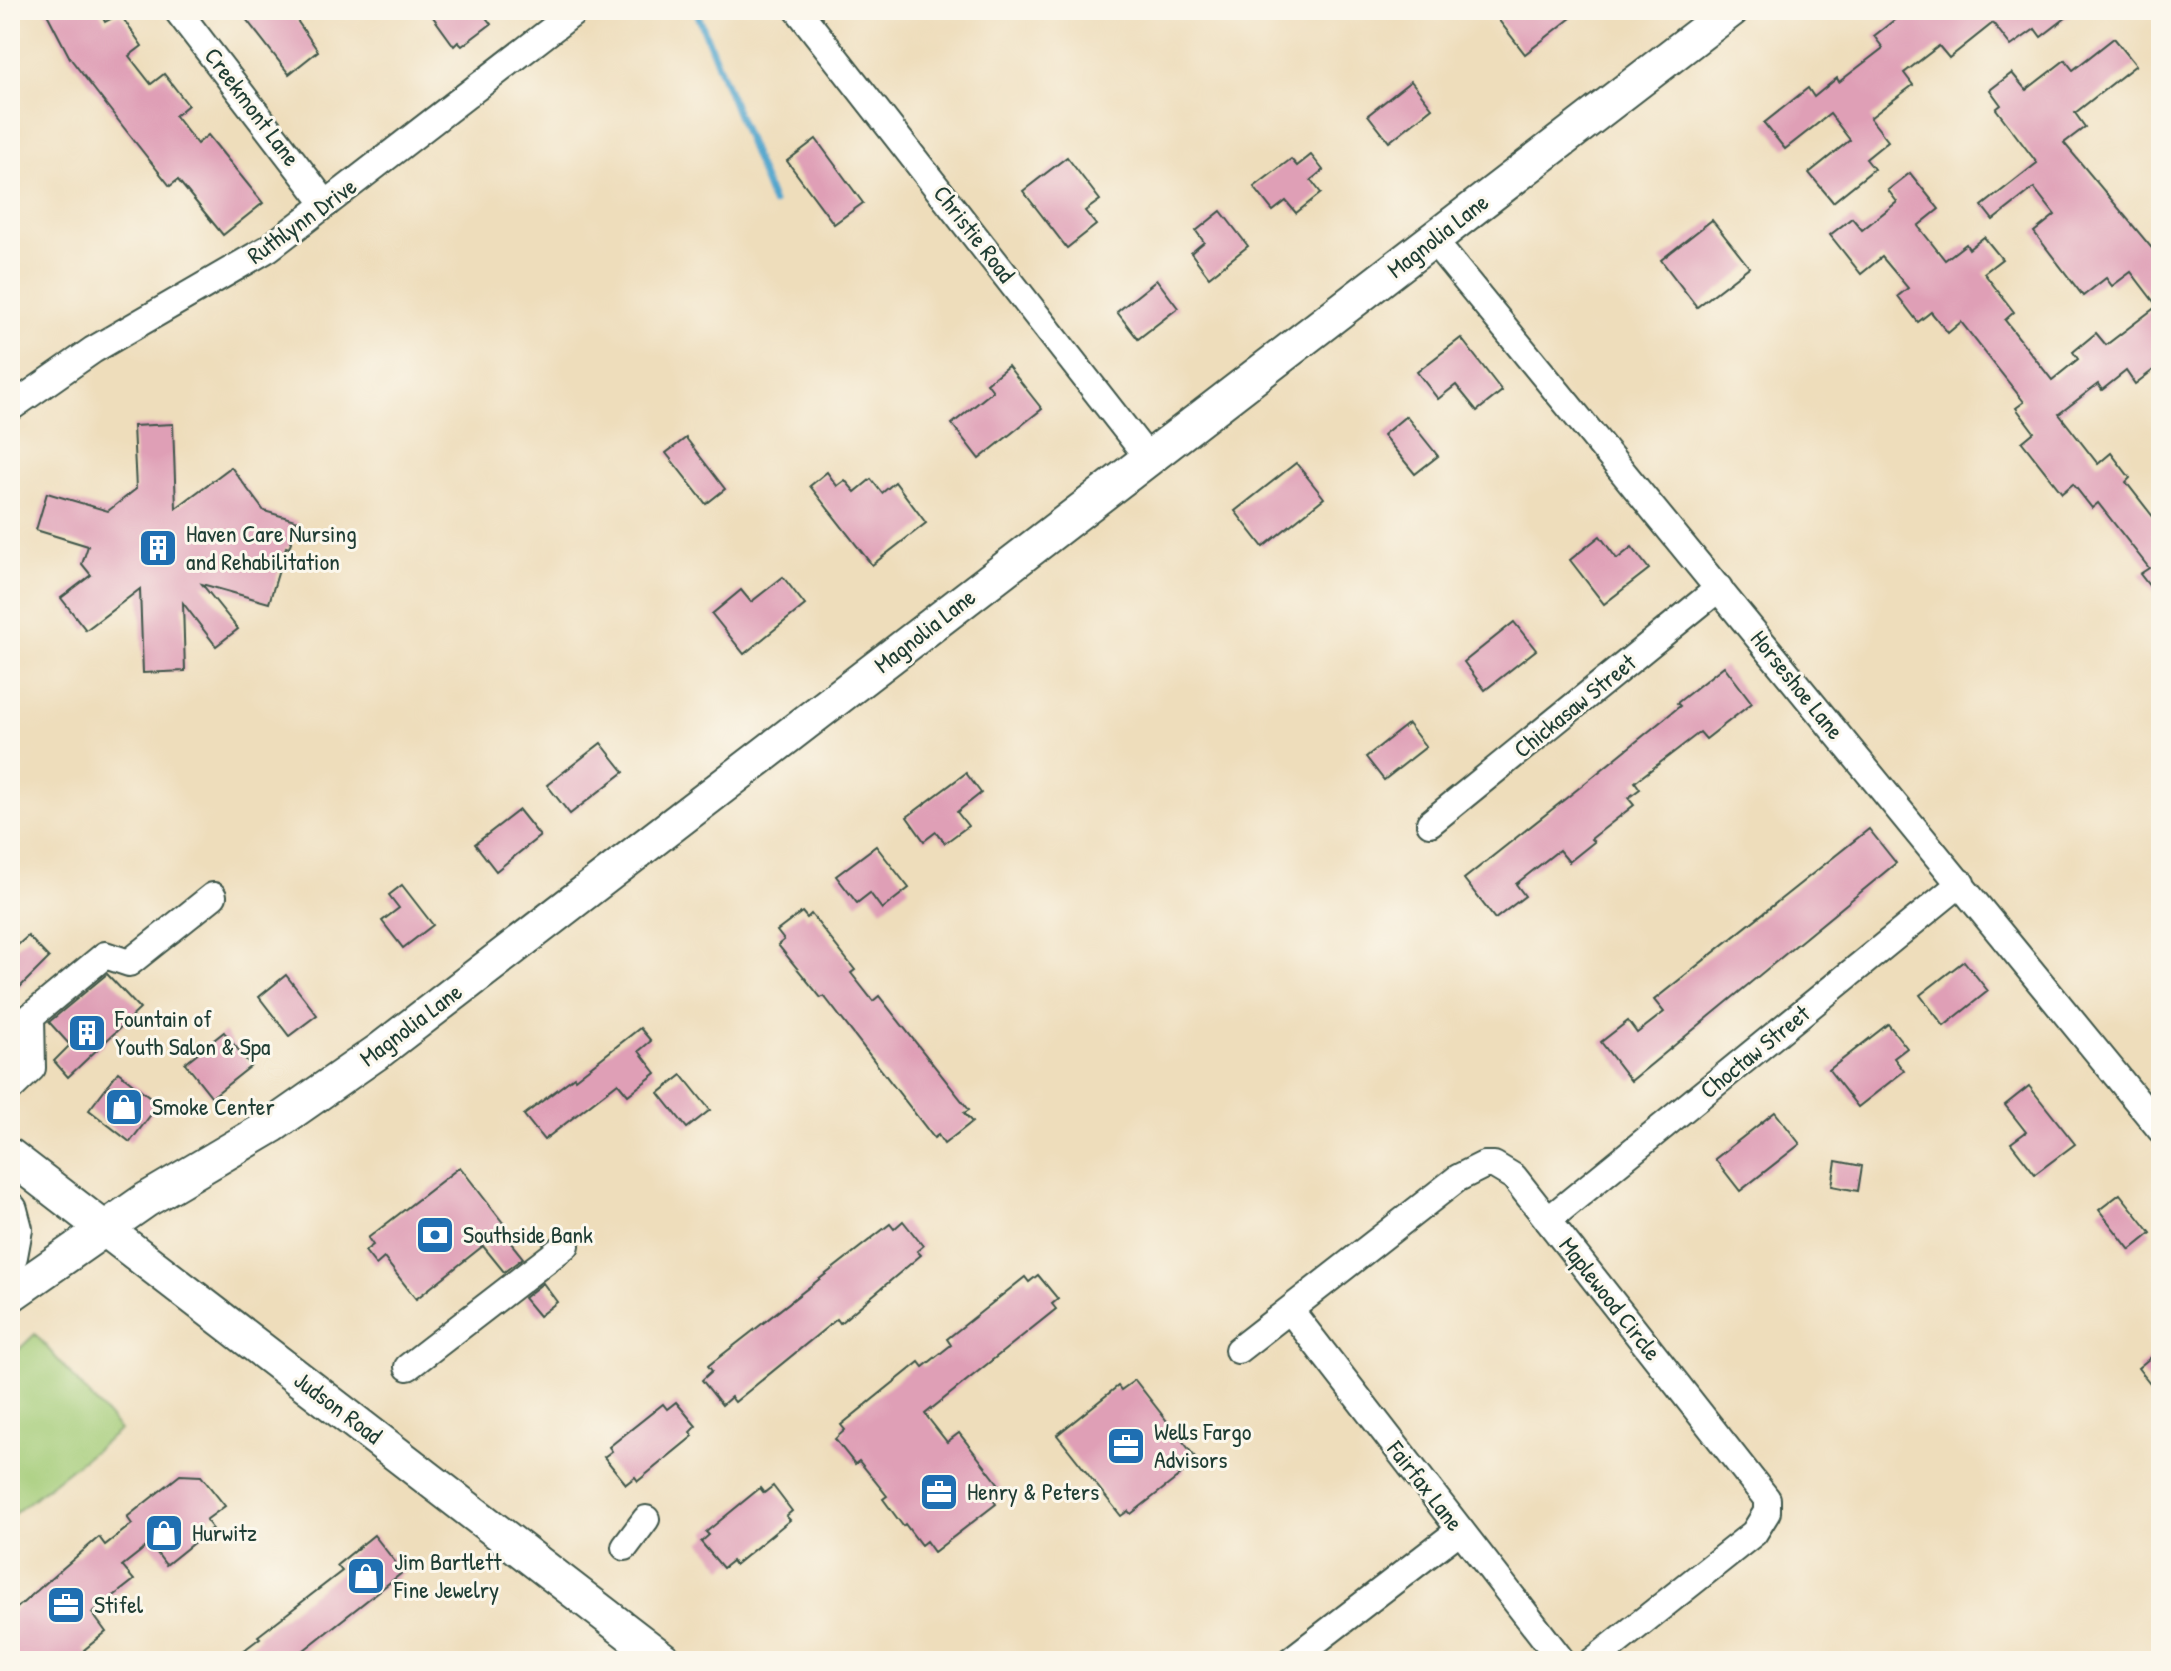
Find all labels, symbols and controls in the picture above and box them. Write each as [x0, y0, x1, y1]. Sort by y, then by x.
street label: Creekmont Lane [198, 41, 308, 173]
street label: Ruthlynn Drive [240, 169, 363, 271]
street label: Christie Road [927, 178, 1023, 289]
street label: Magnolia Lane [1380, 185, 1495, 285]
place label: Haven Care Nursing and Rehabilitation [186, 517, 357, 577]
building icon: Haven Care Nursing and Rehabilitation [137, 527, 179, 569]
street label: Magnolia Lane [867, 580, 982, 680]
street label: Horseshoe Lane [1744, 623, 1852, 746]
street label: Chickasaw Street [1507, 646, 1643, 764]
street label: Magnolia Lane [353, 975, 468, 1073]
street label: Choctaw Street [1693, 997, 1816, 1105]
place label: Fountain of Youth Salon & Spa [114, 1002, 271, 1062]
building icon: Fountain of Youth Salon & Spa [66, 1012, 108, 1054]
shop icon: Smoke Center [103, 1086, 145, 1128]
place label: Smoke Center [152, 1090, 275, 1122]
bank icon: Southside Bank [414, 1214, 456, 1256]
place label: Southside Bank [463, 1218, 593, 1250]
street label: Maplewood Circle [1553, 1230, 1669, 1367]
street label: Judson Road [288, 1364, 389, 1451]
place label: Wells Fargo Advisors [1154, 1415, 1252, 1475]
office icon: Wells Fargo Advisors [1105, 1425, 1147, 1467]
street label: Fairfax Lane [1380, 1433, 1471, 1537]
office icon: Henry & Peters [918, 1471, 960, 1513]
place label: Henry & Peters [967, 1475, 1099, 1507]
shop icon: Hurwitz [143, 1512, 185, 1554]
place label: Hurwitz [192, 1516, 257, 1548]
place label: Jim Bartlett Fine Jewelry [393, 1545, 502, 1605]
shop icon: Jim Bartlett Fine Jewelry [345, 1555, 387, 1597]
office icon: Stifel [45, 1584, 87, 1626]
place label: Stifel [94, 1588, 144, 1620]

